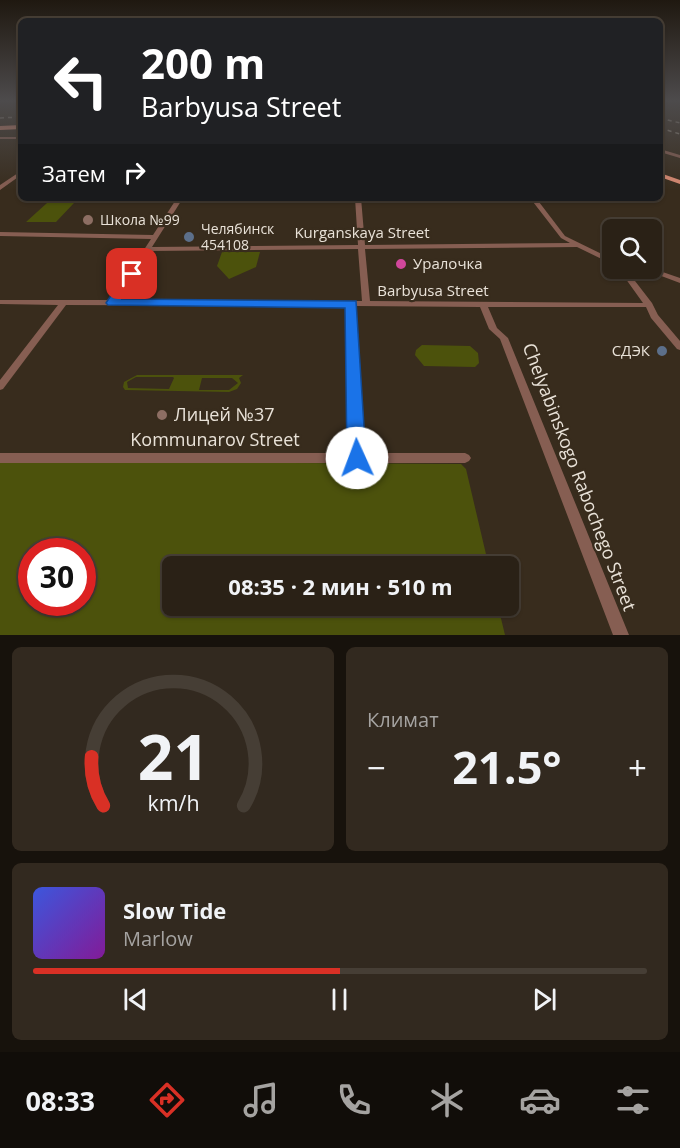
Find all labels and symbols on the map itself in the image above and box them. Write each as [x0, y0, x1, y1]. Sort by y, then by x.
place label: Школа №99 [100, 210, 180, 229]
marker: Школа №99 [81, 213, 95, 227]
place label: Челябинск 454108 [201, 219, 275, 254]
street label: Kurganskaya Street [294, 222, 430, 242]
marker: Челябинск 454108 [182, 230, 196, 244]
pin [106, 248, 157, 299]
place label: Уралочка [413, 253, 483, 273]
marker: Уралочка [394, 257, 408, 271]
street label: Barbyusa Street [377, 280, 489, 300]
street label: Chelyabinskogo Rabochego Street [518, 339, 642, 614]
place label: СДЭК [612, 340, 651, 360]
marker: СДЭК [655, 344, 669, 358]
place label: Лицей №37 [174, 402, 275, 426]
marker: Лицей №37 [155, 408, 169, 422]
position arrow [325, 426, 389, 490]
street label: Kommunarov Street [130, 427, 300, 451]
speed limit sign: 30 [18, 538, 96, 616]

